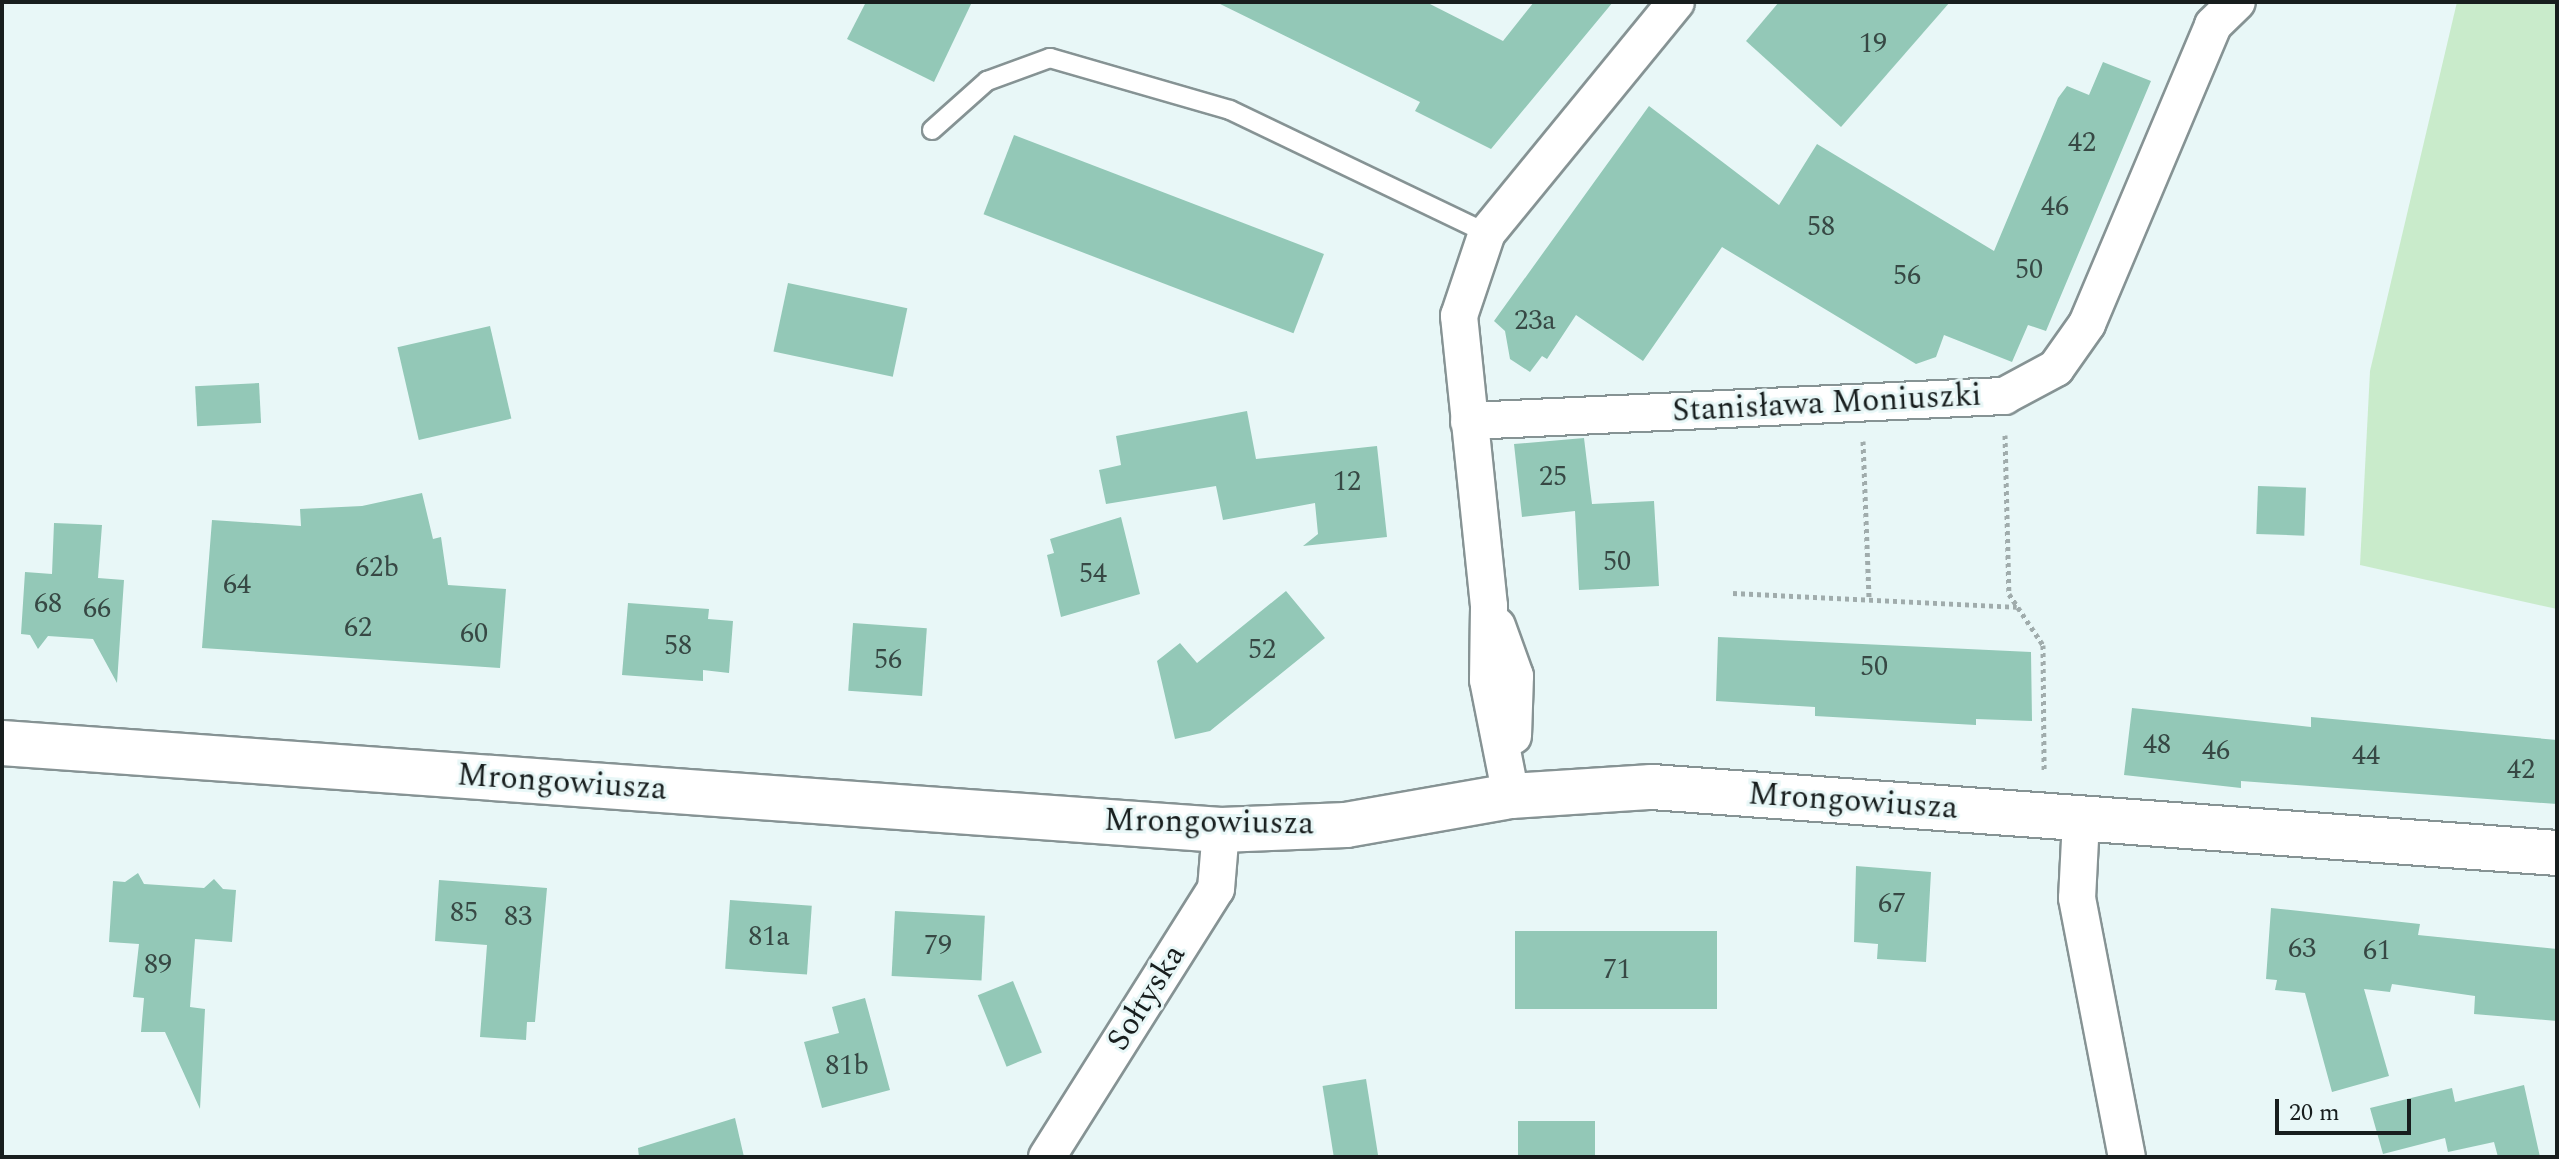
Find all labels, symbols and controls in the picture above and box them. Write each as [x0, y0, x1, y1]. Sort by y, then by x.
house number: 19 [1859, 27, 1887, 61]
house number: 42 [2068, 126, 2096, 160]
house number: 46 [2041, 190, 2069, 224]
house number: 58 [1807, 210, 1835, 244]
house number: 50 [2015, 253, 2043, 287]
house number: 56 [1893, 259, 1921, 293]
house number: 23a [1514, 304, 1556, 338]
street label: Stanisława Moniuszki [1671, 377, 1983, 431]
house number: 25 [1539, 460, 1567, 494]
house number: 12 [1333, 465, 1361, 499]
house number: 50 [1603, 545, 1631, 579]
house number: 62b [355, 551, 399, 585]
house number: 54 [1079, 557, 1107, 591]
house number: 64 [223, 568, 251, 602]
house number: 68 [34, 587, 62, 621]
house number: 66 [83, 592, 111, 626]
house number: 62 [344, 611, 372, 645]
house number: 60 [460, 617, 488, 651]
house number: 58 [664, 629, 692, 663]
house number: 52 [1248, 633, 1276, 667]
house number: 56 [874, 643, 902, 677]
house number: 50 [1860, 650, 1888, 684]
house number: 48 [2143, 728, 2171, 762]
house number: 46 [2202, 734, 2230, 768]
house number: 44 [2352, 739, 2380, 773]
house number: 42 [2507, 753, 2535, 787]
street label: Mrongowiusza [456, 757, 668, 809]
street label: Mrongowiusza [1747, 776, 1959, 828]
street label: Mrongowiusza [1104, 802, 1314, 844]
house number: 67 [1878, 887, 1906, 921]
house number: 85 [450, 896, 478, 930]
house number: 83 [504, 900, 532, 934]
house number: 81a [748, 920, 790, 954]
house number: 79 [924, 929, 952, 963]
house number: 63 [2288, 932, 2316, 966]
house number: 61 [2363, 934, 2391, 968]
street label: Sołtyska [1099, 938, 1195, 1058]
house number: 89 [144, 948, 172, 982]
house number: 71 [1603, 953, 1631, 987]
house number: 81b [825, 1049, 869, 1083]
scale bar [2279, 1083, 2415, 1133]
text: 20 m [2289, 1095, 2340, 1131]

